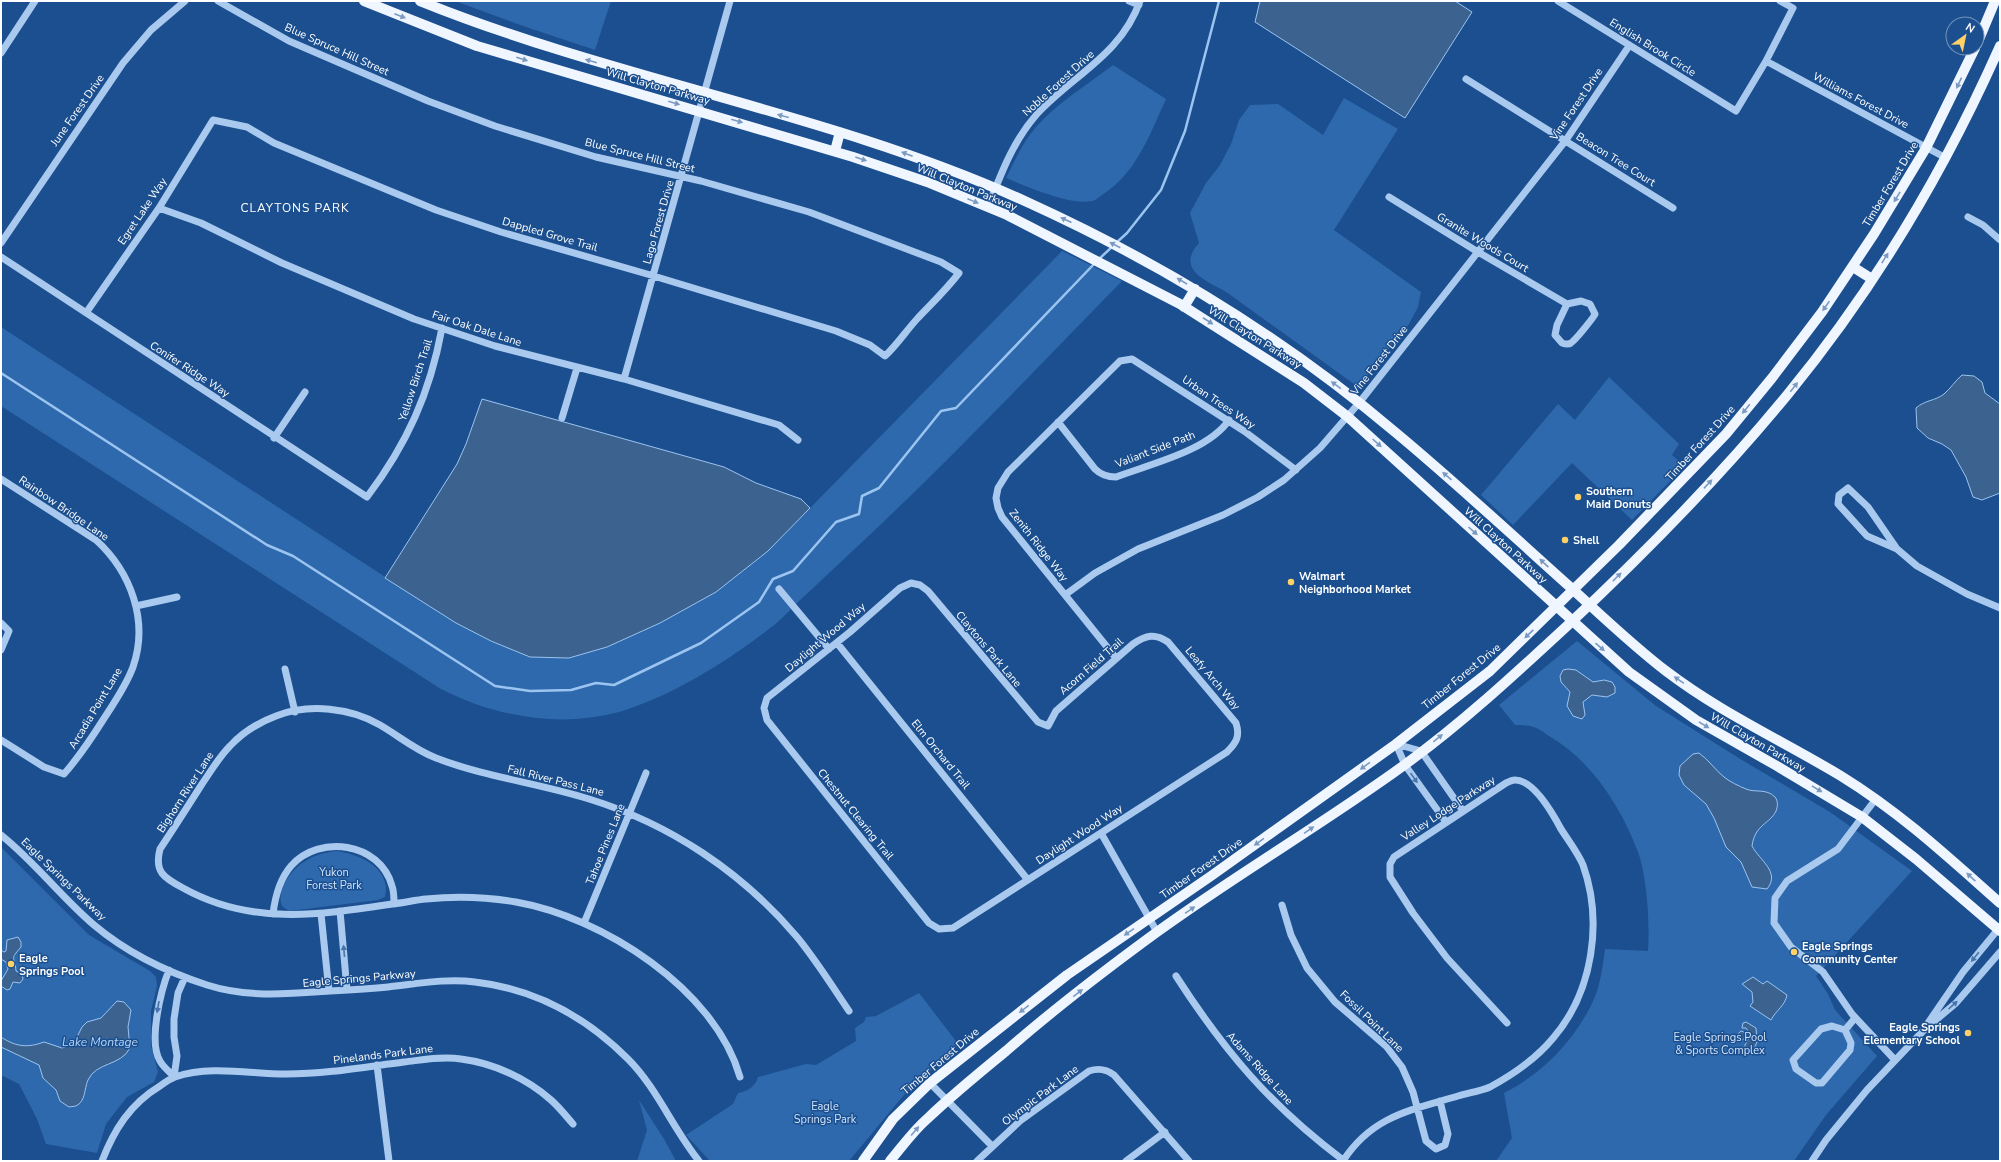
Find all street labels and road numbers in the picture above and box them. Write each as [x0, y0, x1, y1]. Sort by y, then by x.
street label: English Brook Circle [1607, 15, 1699, 80]
street label: Blue Spruce Hill Street [282, 20, 391, 79]
street label: Noble Forest Drive [1019, 47, 1098, 120]
street label: Will Clayton Parkway [604, 64, 712, 109]
street label: Vine Forest Drive [1546, 65, 1606, 144]
street label: Williams Forest Drive [1810, 69, 1912, 132]
street label: June Forest Drive [47, 71, 108, 150]
street label: Beacon Tree Court [1573, 129, 1658, 190]
street label: Blue Spruce Hill Street [583, 135, 697, 176]
street label: Timber Forest Drive [1859, 139, 1922, 230]
street label: Will Clayton Parkway [914, 160, 1020, 215]
street label: Egret Lake Way [114, 174, 171, 248]
street label: Lago Forest Drive [639, 178, 678, 266]
street label: Granite Woods Court [1434, 209, 1532, 276]
street label: Dappled Grove Trail [500, 214, 600, 255]
street label: Will Clayton Parkway [1205, 303, 1305, 372]
street label: Fair Oak Dale Lane [430, 307, 524, 350]
street label: Vine Forest Drive [1347, 322, 1411, 399]
street label: Yellow Birch Trail [395, 337, 436, 424]
street label: Conifer Ridge Way [147, 338, 233, 401]
street label: Urban Trees Way [1179, 372, 1259, 433]
street label: Timber Forest Drive [1662, 402, 1739, 485]
street label: Valiant Side Path [1112, 427, 1197, 472]
street label: Rainbow Bridge Lane [16, 473, 112, 544]
street label: Will Clayton Parkway [1461, 504, 1551, 587]
street label: Zenith Ridge Way [1006, 506, 1072, 585]
street label: Daylight Wood Way [782, 599, 869, 675]
street label: Claytons Park Lane [952, 608, 1025, 691]
street label: Acorn Field Trail [1056, 634, 1127, 698]
street label: Timber Forest Drive [1419, 640, 1504, 713]
street label: Leafy Arch Way [1182, 643, 1244, 714]
street label: Arcadia Point Lane [65, 665, 126, 752]
street label: Will Clayton Parkway [1707, 709, 1808, 776]
street label: Elm Orchard Trail [908, 716, 974, 793]
street label: Bighorn River Lane [154, 749, 217, 836]
street label: Fall River Pass Lane [506, 761, 606, 800]
street label: Chestnut Clearing Trail [814, 766, 898, 864]
street label: Valley Lodge Parkway [1397, 772, 1499, 845]
street label: Tahoe Pines Lane [582, 801, 629, 887]
street label: Daylight Wood Way [1033, 801, 1126, 868]
street label: Timber Forest Drive [1157, 834, 1246, 902]
street label: Eagle Springs Parkway [18, 835, 110, 924]
street label: Eagle Springs Parkway [302, 966, 416, 991]
street label: Fossil Point Lane [1336, 987, 1407, 1056]
street label: Timber Forest Drive [898, 1024, 983, 1098]
street label: Adams Ridge Lane [1223, 1029, 1296, 1108]
street label: Pinelands Park Lane [332, 1041, 434, 1068]
street label: Olympic Park Lane [999, 1062, 1082, 1129]

